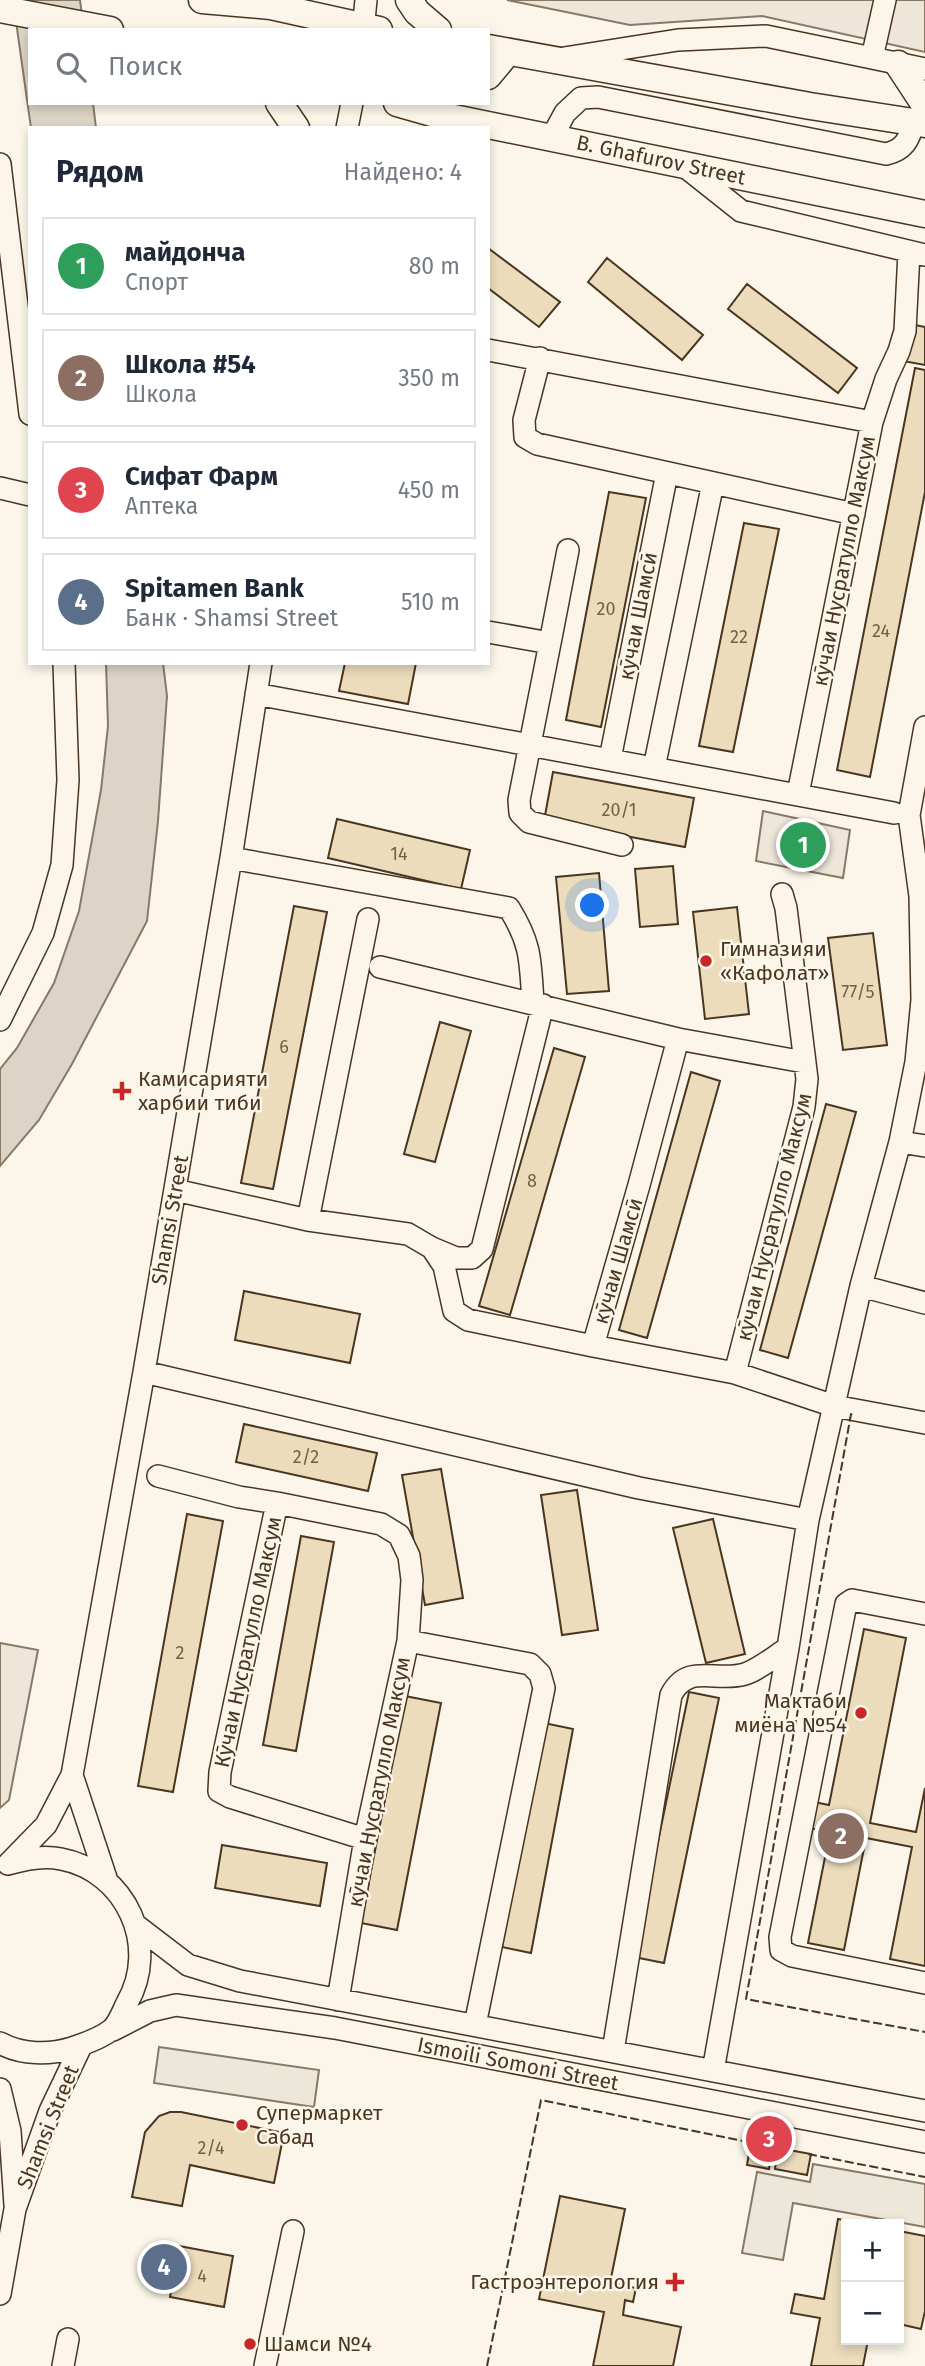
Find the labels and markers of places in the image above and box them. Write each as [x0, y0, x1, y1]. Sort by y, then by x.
pin: 1 [780, 819, 826, 871]
place label: Гимназияи «Кафолат» [720, 936, 829, 986]
marker: Гимназияи «Кафолат» [698, 953, 714, 969]
place label: Камисарияти харбии тиби [138, 1066, 268, 1116]
marker: Камисарияти харбии тиби [112, 1081, 132, 1101]
place label: Мактаби миёна №54 [734, 1688, 847, 1738]
marker: Мактаби миёна №54 [853, 1705, 869, 1721]
pin: 2 [818, 1810, 864, 1862]
place label: Супермаркет Сабад [256, 2100, 383, 2150]
pin: 3 [746, 2113, 792, 2165]
marker: Супермаркет Сабад [234, 2117, 250, 2133]
pin: 4 [141, 2241, 187, 2293]
place label: Гастроэнтерология [470, 2269, 659, 2295]
marker: Гастроэнтерология [665, 2272, 685, 2292]
place label: Шамси №4 [264, 2331, 372, 2357]
marker: Шамси №4 [242, 2336, 258, 2352]

